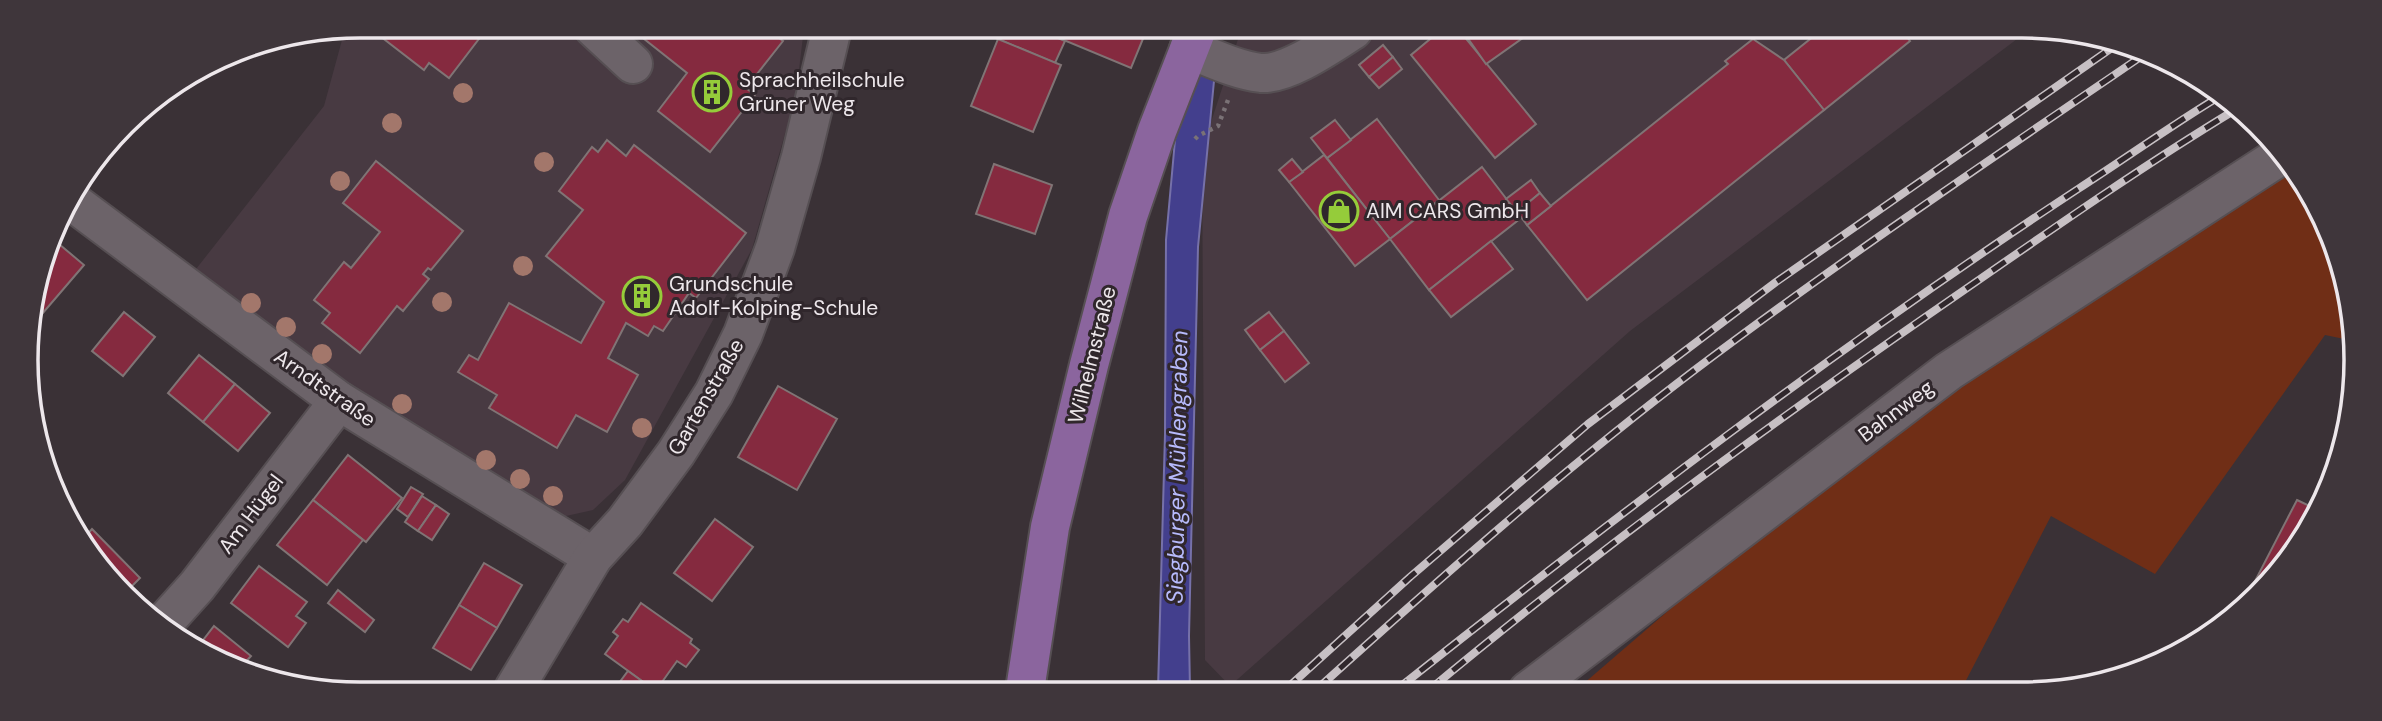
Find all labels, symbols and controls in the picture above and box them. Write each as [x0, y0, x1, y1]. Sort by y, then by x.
place label: Sprachheilschule Grüner Weg [739, 66, 905, 118]
building icon: Sprachheilschule Grüner Weg [691, 71, 733, 113]
shop icon: AIM CARS GmbH [1318, 190, 1360, 232]
place label: AIM CARS GmbH [1366, 197, 1529, 225]
place label: Grundschule Adolf-Kolping-Schule [669, 270, 878, 322]
building icon: Grundschule Adolf-Kolping-Schule [621, 275, 663, 317]
street label: Wilhelmstraße [1061, 283, 1123, 427]
water label: Siegburger Mühlengraben [1160, 330, 1194, 604]
street label: Gartenstraße [661, 334, 751, 460]
street label: Arndtstraße [269, 343, 381, 433]
street label: Bahnweg [1853, 373, 1940, 448]
street label: Am Hügel [212, 469, 290, 559]

